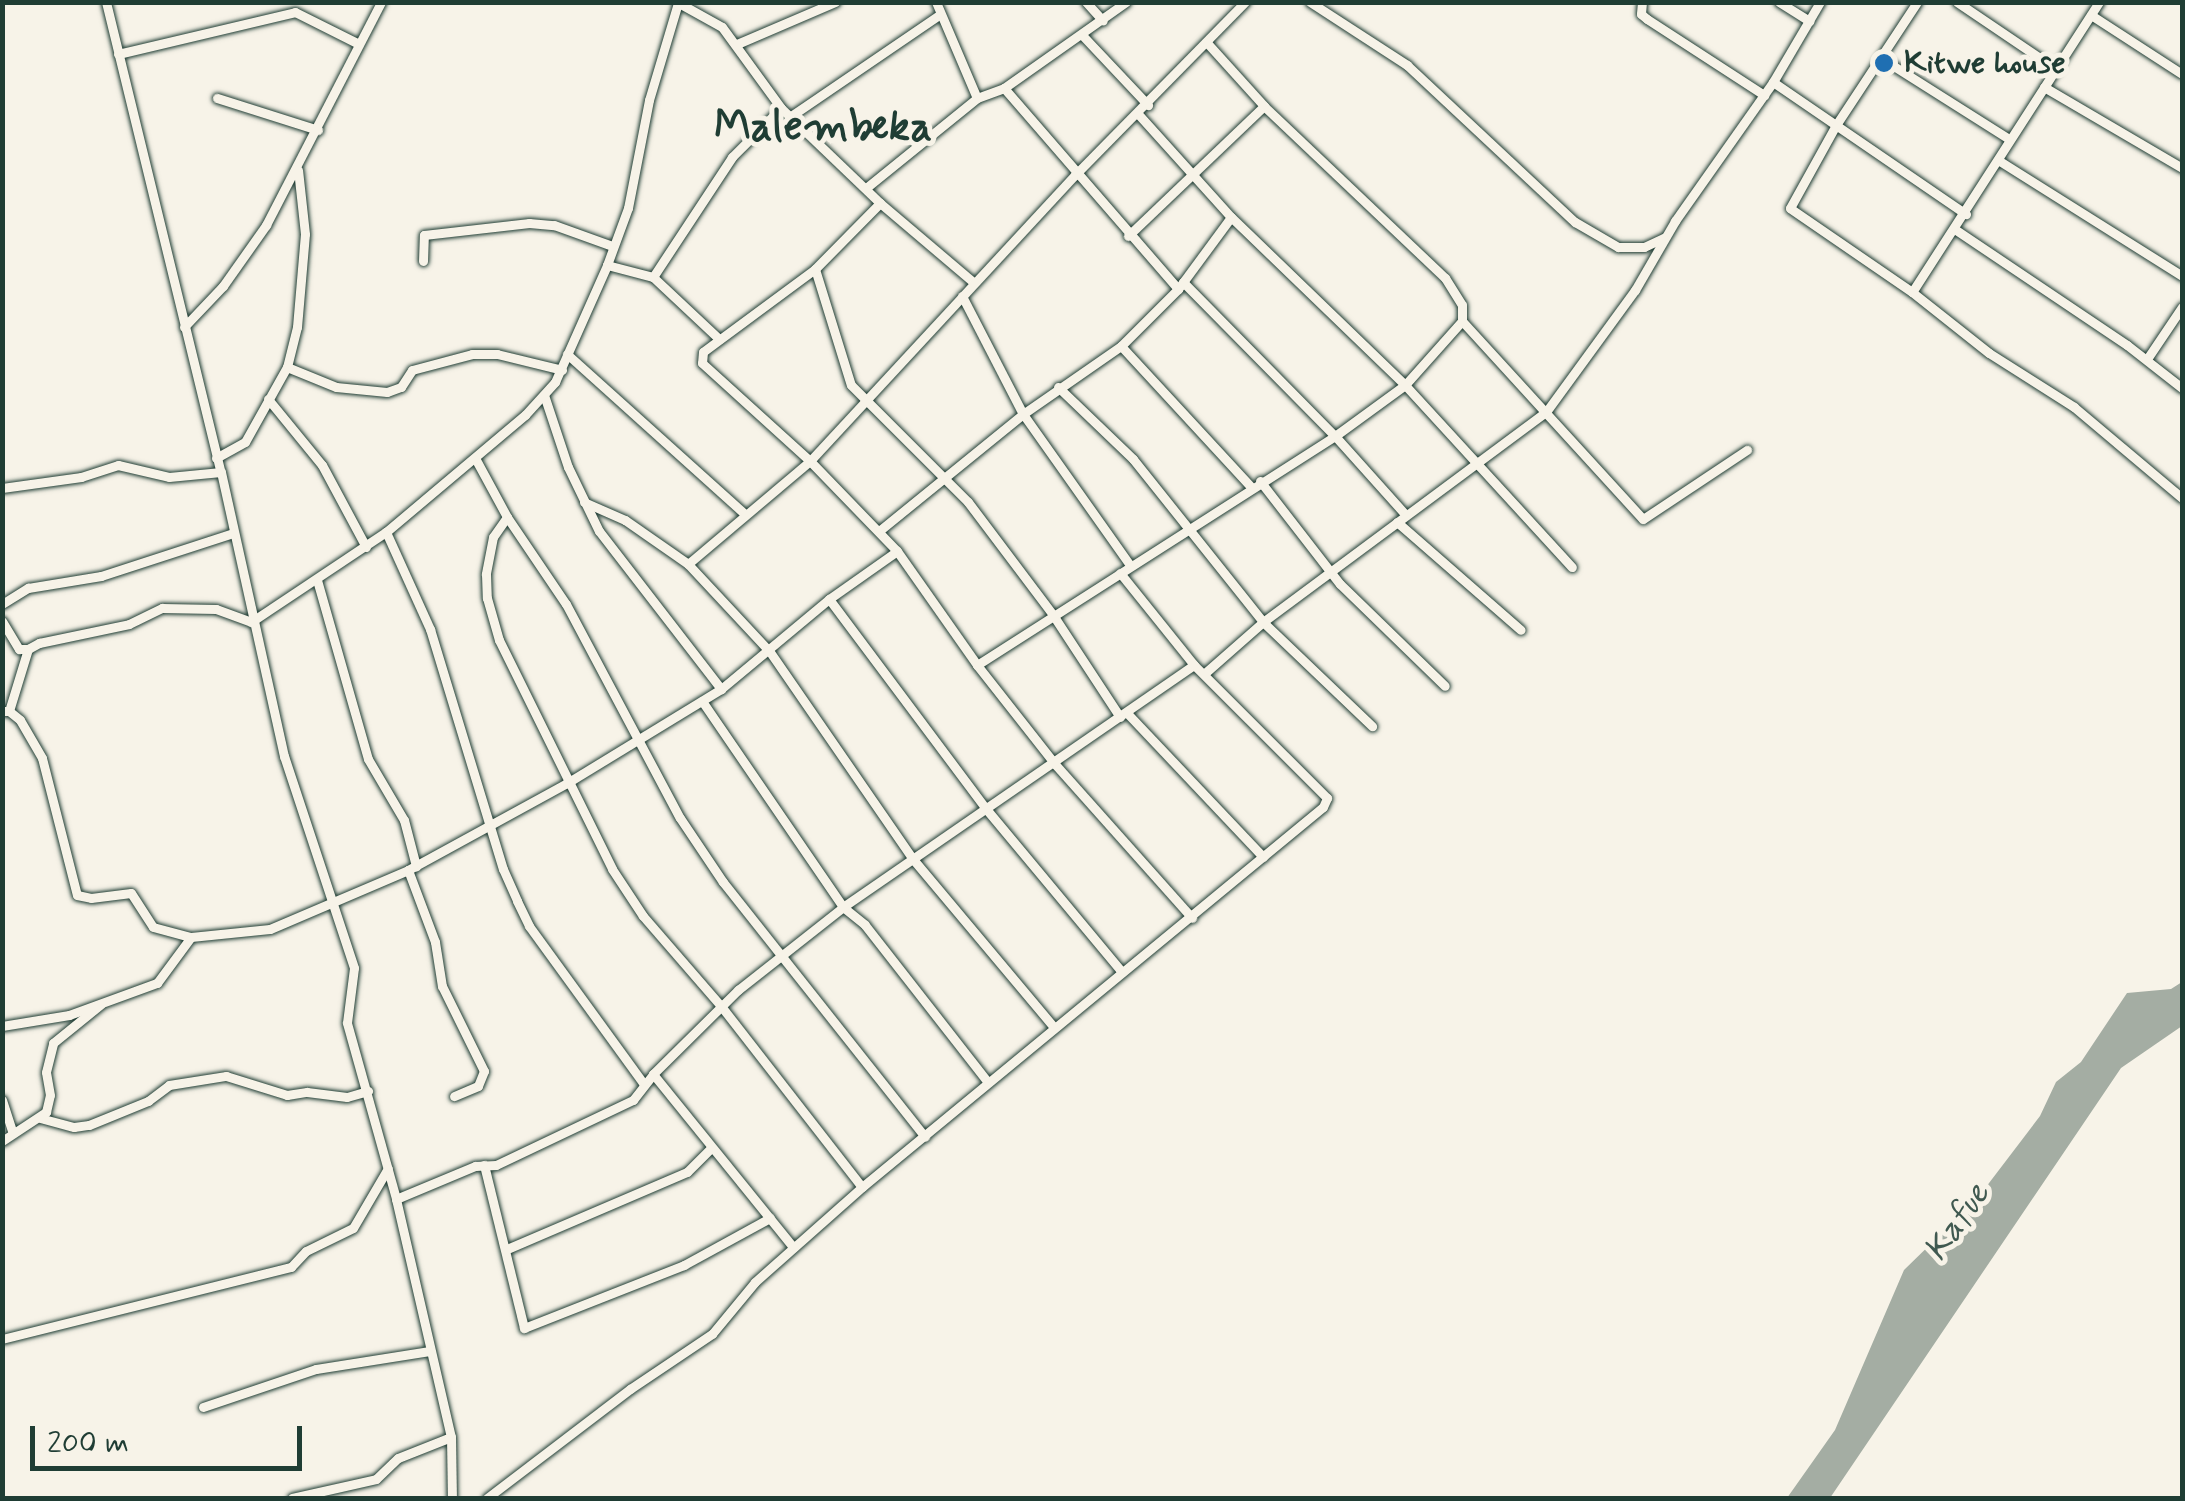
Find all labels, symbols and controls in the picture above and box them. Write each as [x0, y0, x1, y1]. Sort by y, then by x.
place label: Kitwe house [1904, 44, 2066, 82]
marker: Kitwe house [1873, 52, 1895, 74]
district label: Malembeka [714, 103, 932, 153]
water label: Kafue [1915, 1174, 1999, 1270]
scale bar [35, 1406, 308, 1468]
text: 200 m [47, 1424, 129, 1463]

